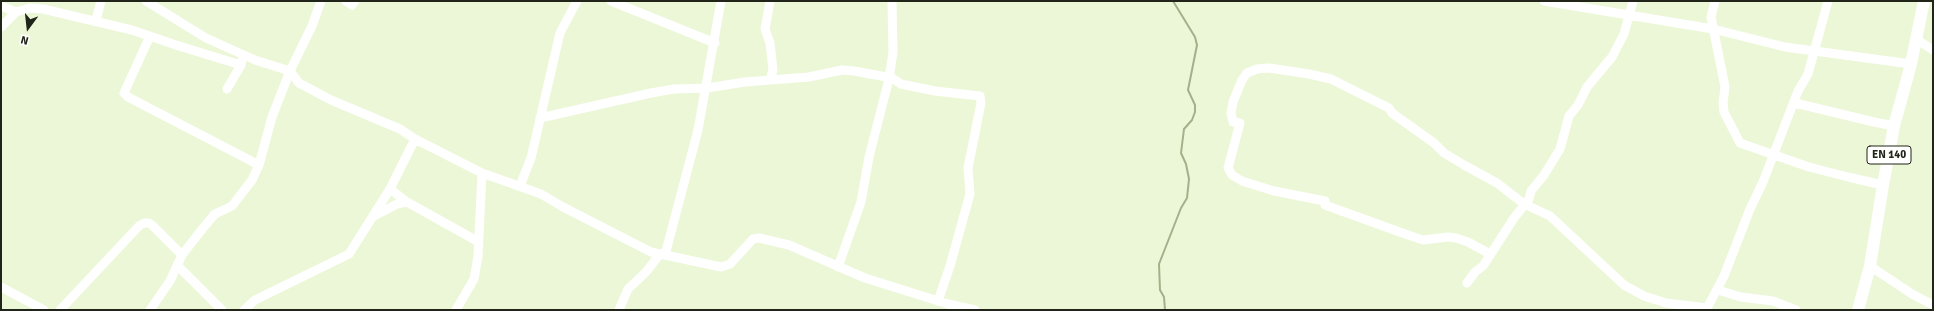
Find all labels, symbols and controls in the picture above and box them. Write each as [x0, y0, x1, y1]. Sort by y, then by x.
north arrow [8, 8, 48, 48]
text: N [19, 33, 30, 47]
road number: EN 140 [1867, 146, 1911, 164]

